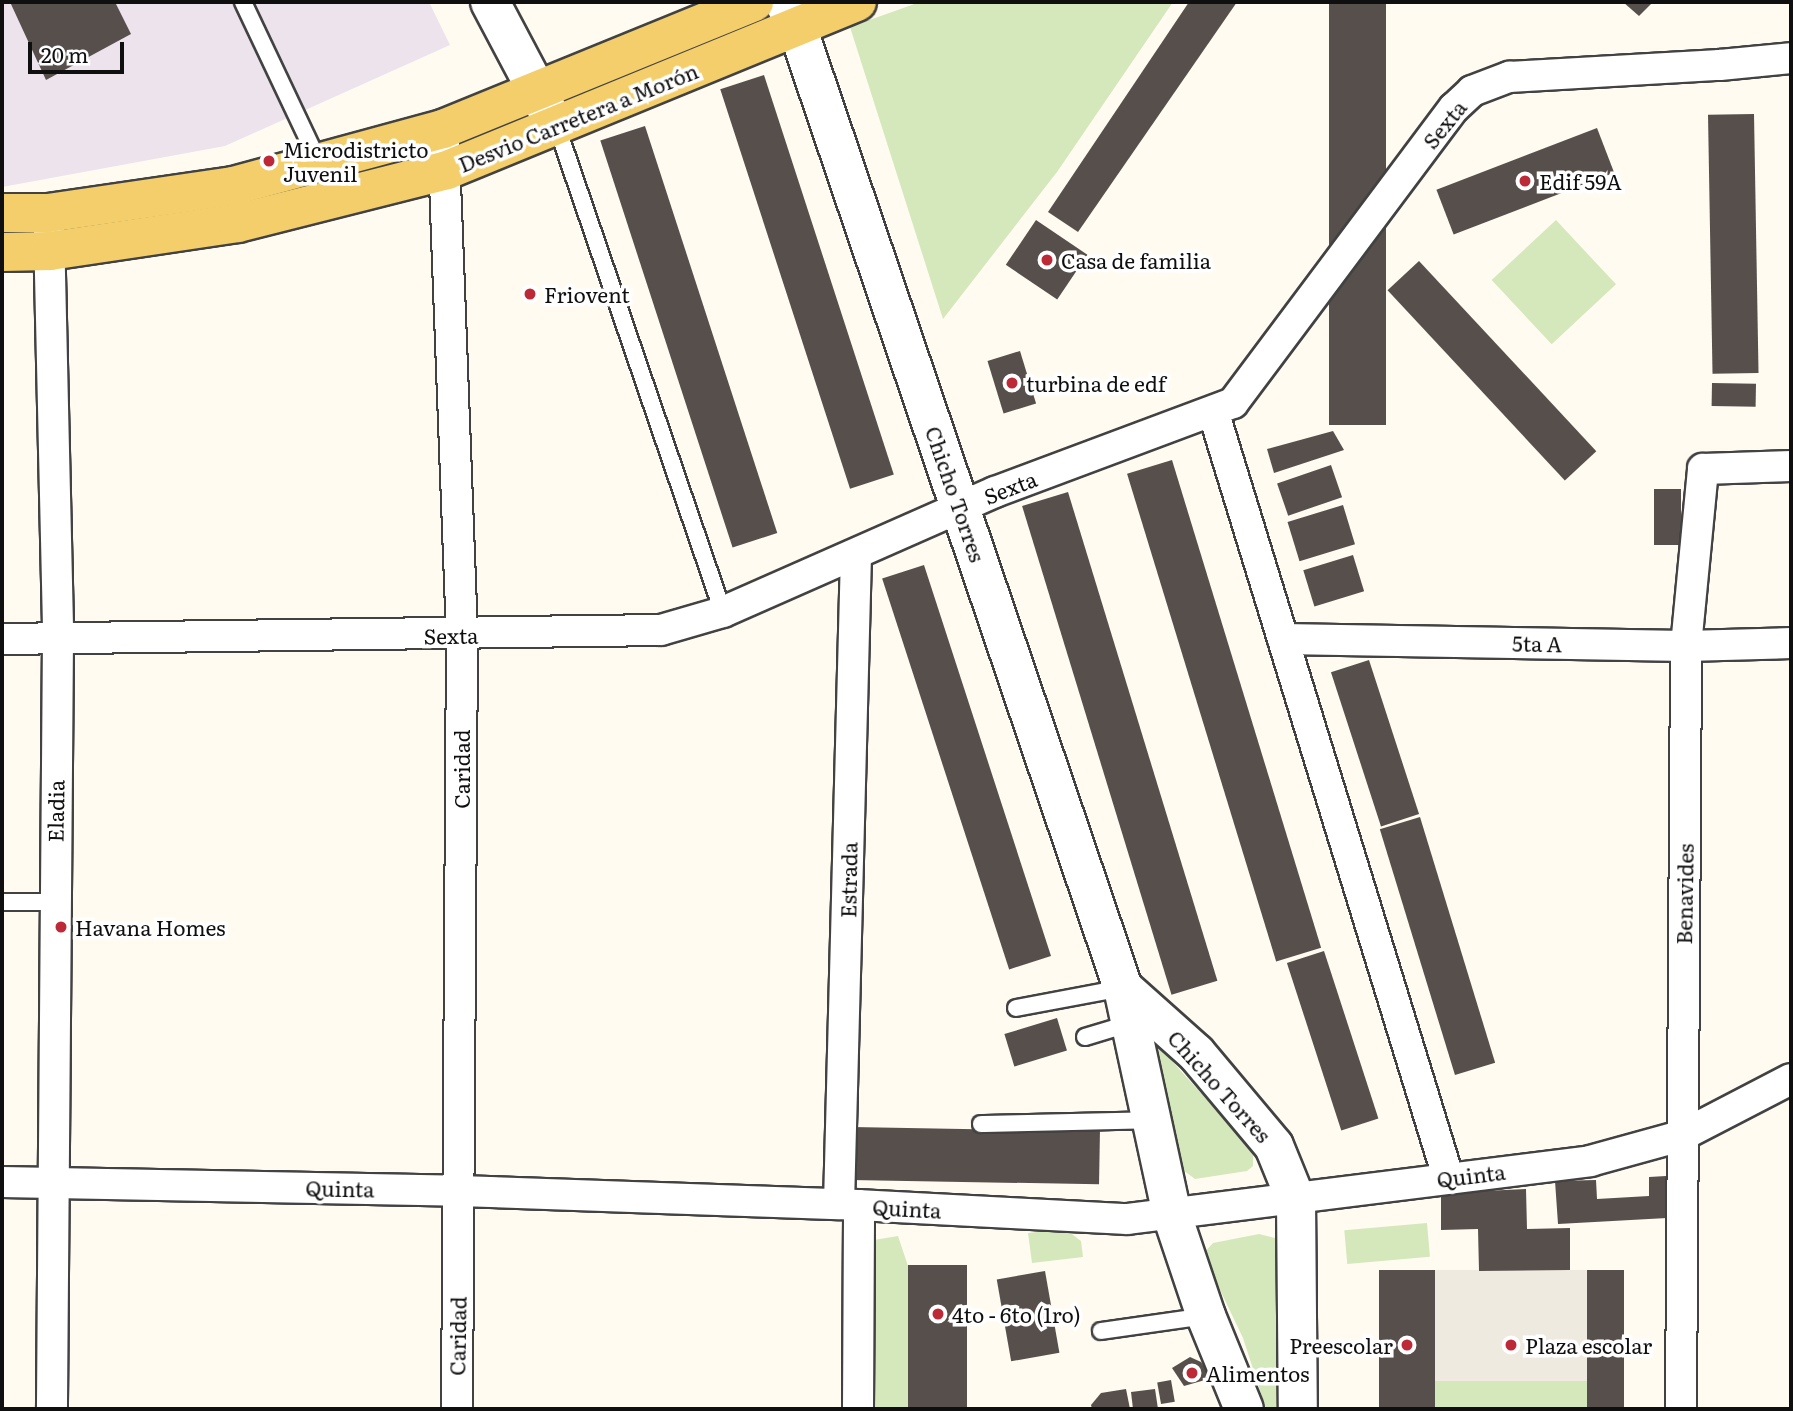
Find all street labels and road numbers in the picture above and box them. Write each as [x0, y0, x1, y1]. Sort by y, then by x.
street label: Desvio Carretera a Morón [455, 57, 701, 177]
street label: Sexta [1417, 95, 1471, 153]
street label: Chicho Torres [921, 423, 991, 565]
street label: Sexta [980, 465, 1040, 509]
street label: Sexta [423, 622, 479, 648]
street label: 5ta A [1512, 630, 1562, 656]
street label: Caridad [448, 729, 474, 809]
street label: Eladia [42, 779, 68, 843]
street label: Estrada [835, 842, 861, 918]
street label: Benavides [1671, 843, 1697, 945]
street label: Chicho Torres [1163, 1025, 1277, 1147]
street label: Quinta [1435, 1158, 1507, 1192]
street label: Quinta [305, 1175, 375, 1201]
street label: Quinta [872, 1194, 942, 1222]
street label: Caridad [444, 1296, 470, 1376]

